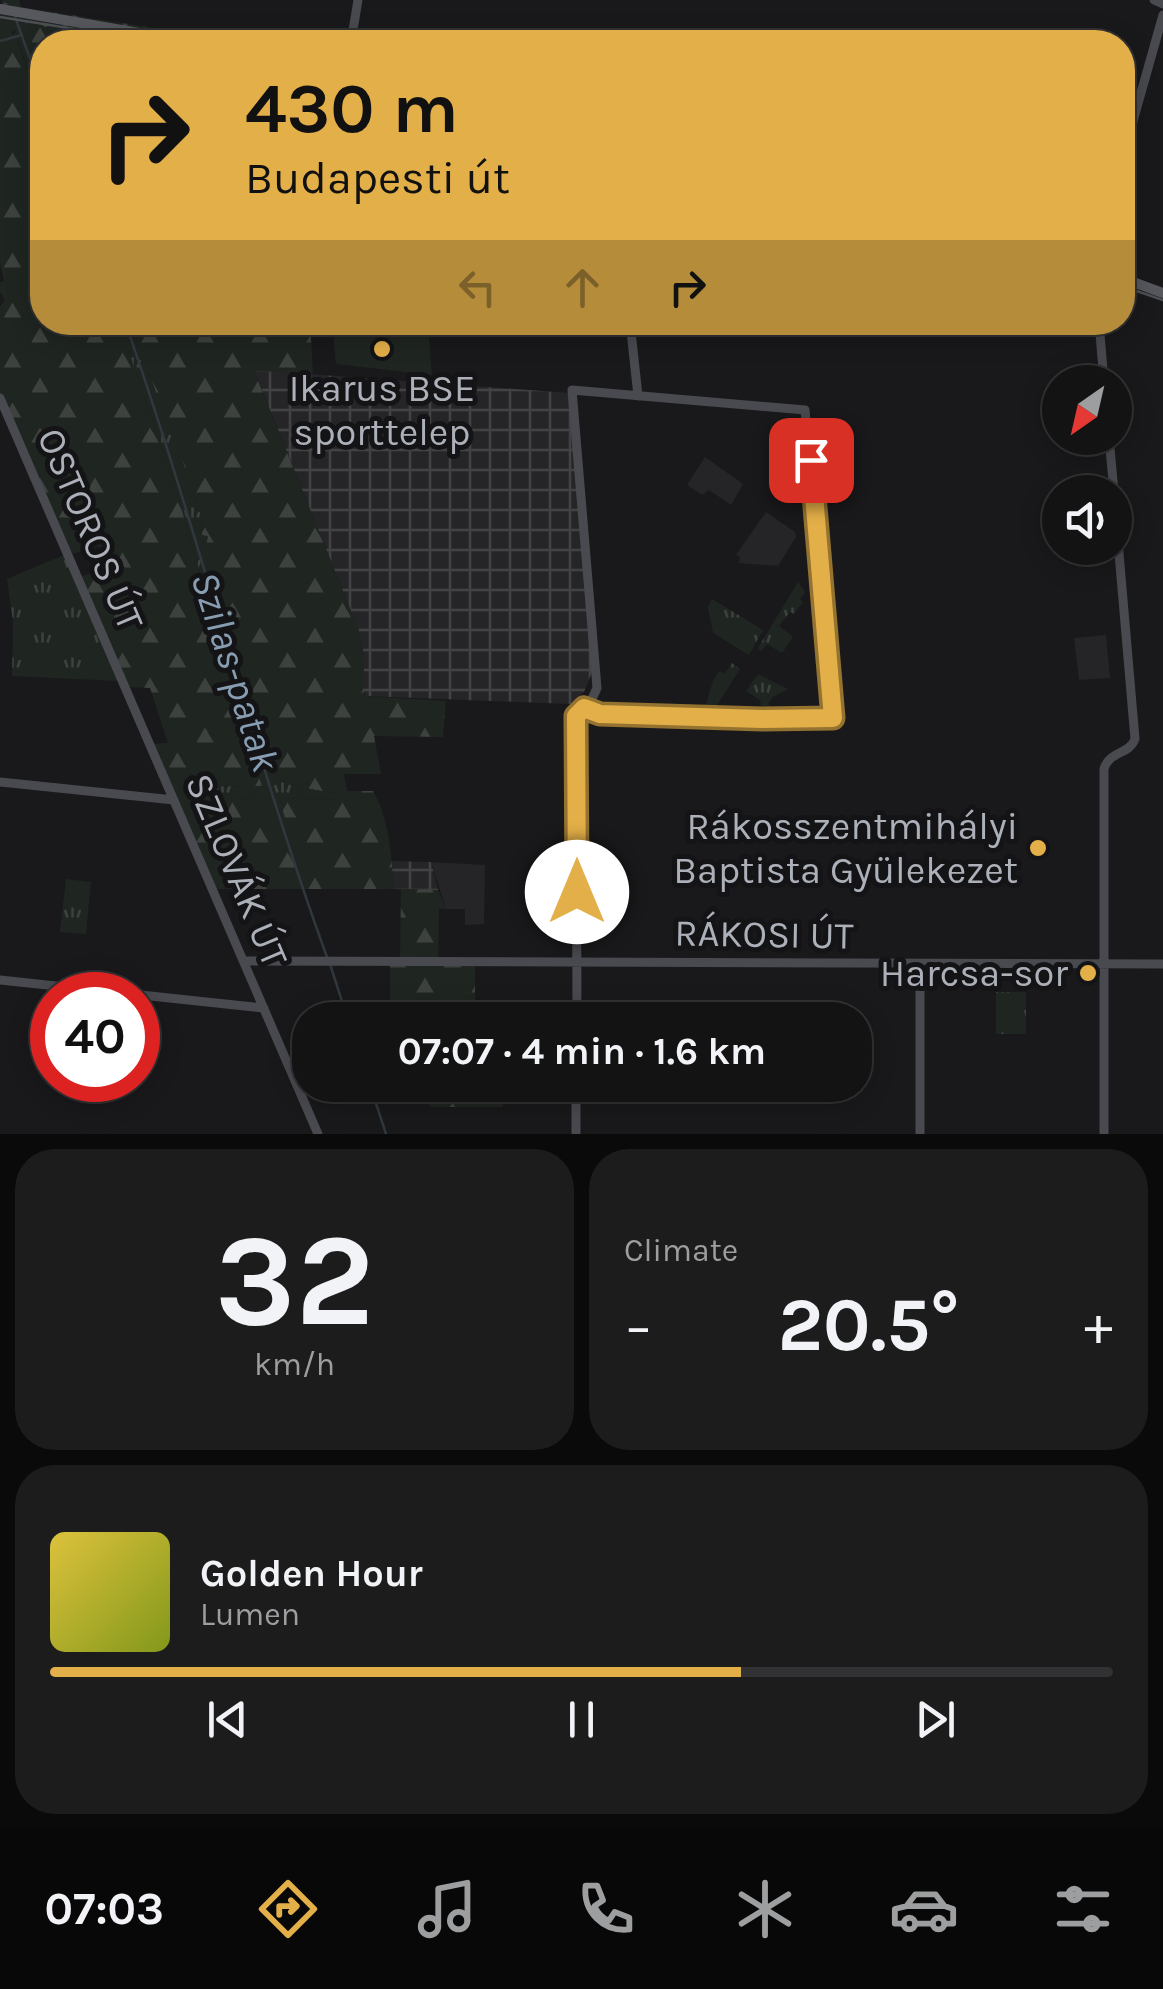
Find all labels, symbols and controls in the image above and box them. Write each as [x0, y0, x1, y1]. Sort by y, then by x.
text: 430 m [245, 68, 459, 150]
icon: right [80, 70, 210, 200]
text: Budapesti út [245, 152, 510, 204]
icon: left [450, 260, 505, 315]
icon: ahead [555, 260, 610, 315]
icon: right [660, 260, 715, 315]
marker: Ikarus BSE sporttelep [371, 338, 393, 360]
north arrow [1042, 365, 1132, 455]
map controls [1042, 365, 1132, 565]
place label: Ikarus BSE sporttelep [289, 366, 475, 455]
pin [769, 418, 854, 503]
street label: OSTOROS ÚT [28, 421, 154, 637]
icon: arrive [784, 433, 839, 488]
button: sound [1042, 475, 1132, 565]
water label: Szilas-patak [181, 566, 290, 777]
street label: SZLOVÁK ÚT [176, 766, 298, 974]
place label: Rákosszentmihályi Baptista Gyülekezet [673, 804, 1018, 893]
marker: Rákosszentmihályi Baptista Gyülekezet [1027, 837, 1049, 859]
position arrow [525, 840, 629, 944]
street label: RÁKOSI ÚT [674, 909, 854, 959]
place label: Harcsa-sor [880, 951, 1068, 996]
marker: Harcsa-sor [1077, 962, 1099, 984]
speed limit sign: 40 [30, 972, 160, 1102]
text: 07:07 · 4 min · 1.6 km [398, 1029, 766, 1074]
text: 32 [215, 1205, 374, 1357]
text: Climate [624, 1232, 738, 1269]
text: 20.5° [778, 1281, 959, 1369]
text: − [624, 1294, 653, 1358]
text: + [1084, 1294, 1113, 1358]
text: km/h [254, 1346, 335, 1383]
text: Golden Hour [200, 1551, 423, 1596]
text: Lumen [200, 1596, 300, 1633]
icon: previous [200, 1692, 255, 1747]
icon: pause [554, 1692, 609, 1747]
icon: next [908, 1692, 963, 1747]
icon: directions [253, 1874, 323, 1944]
icon: music [412, 1874, 482, 1944]
icon: phone [571, 1874, 641, 1944]
icon: climate [730, 1874, 800, 1944]
icon: car [889, 1874, 959, 1944]
icon: filters [1048, 1874, 1118, 1944]
text: 07:03 [45, 1883, 164, 1935]

